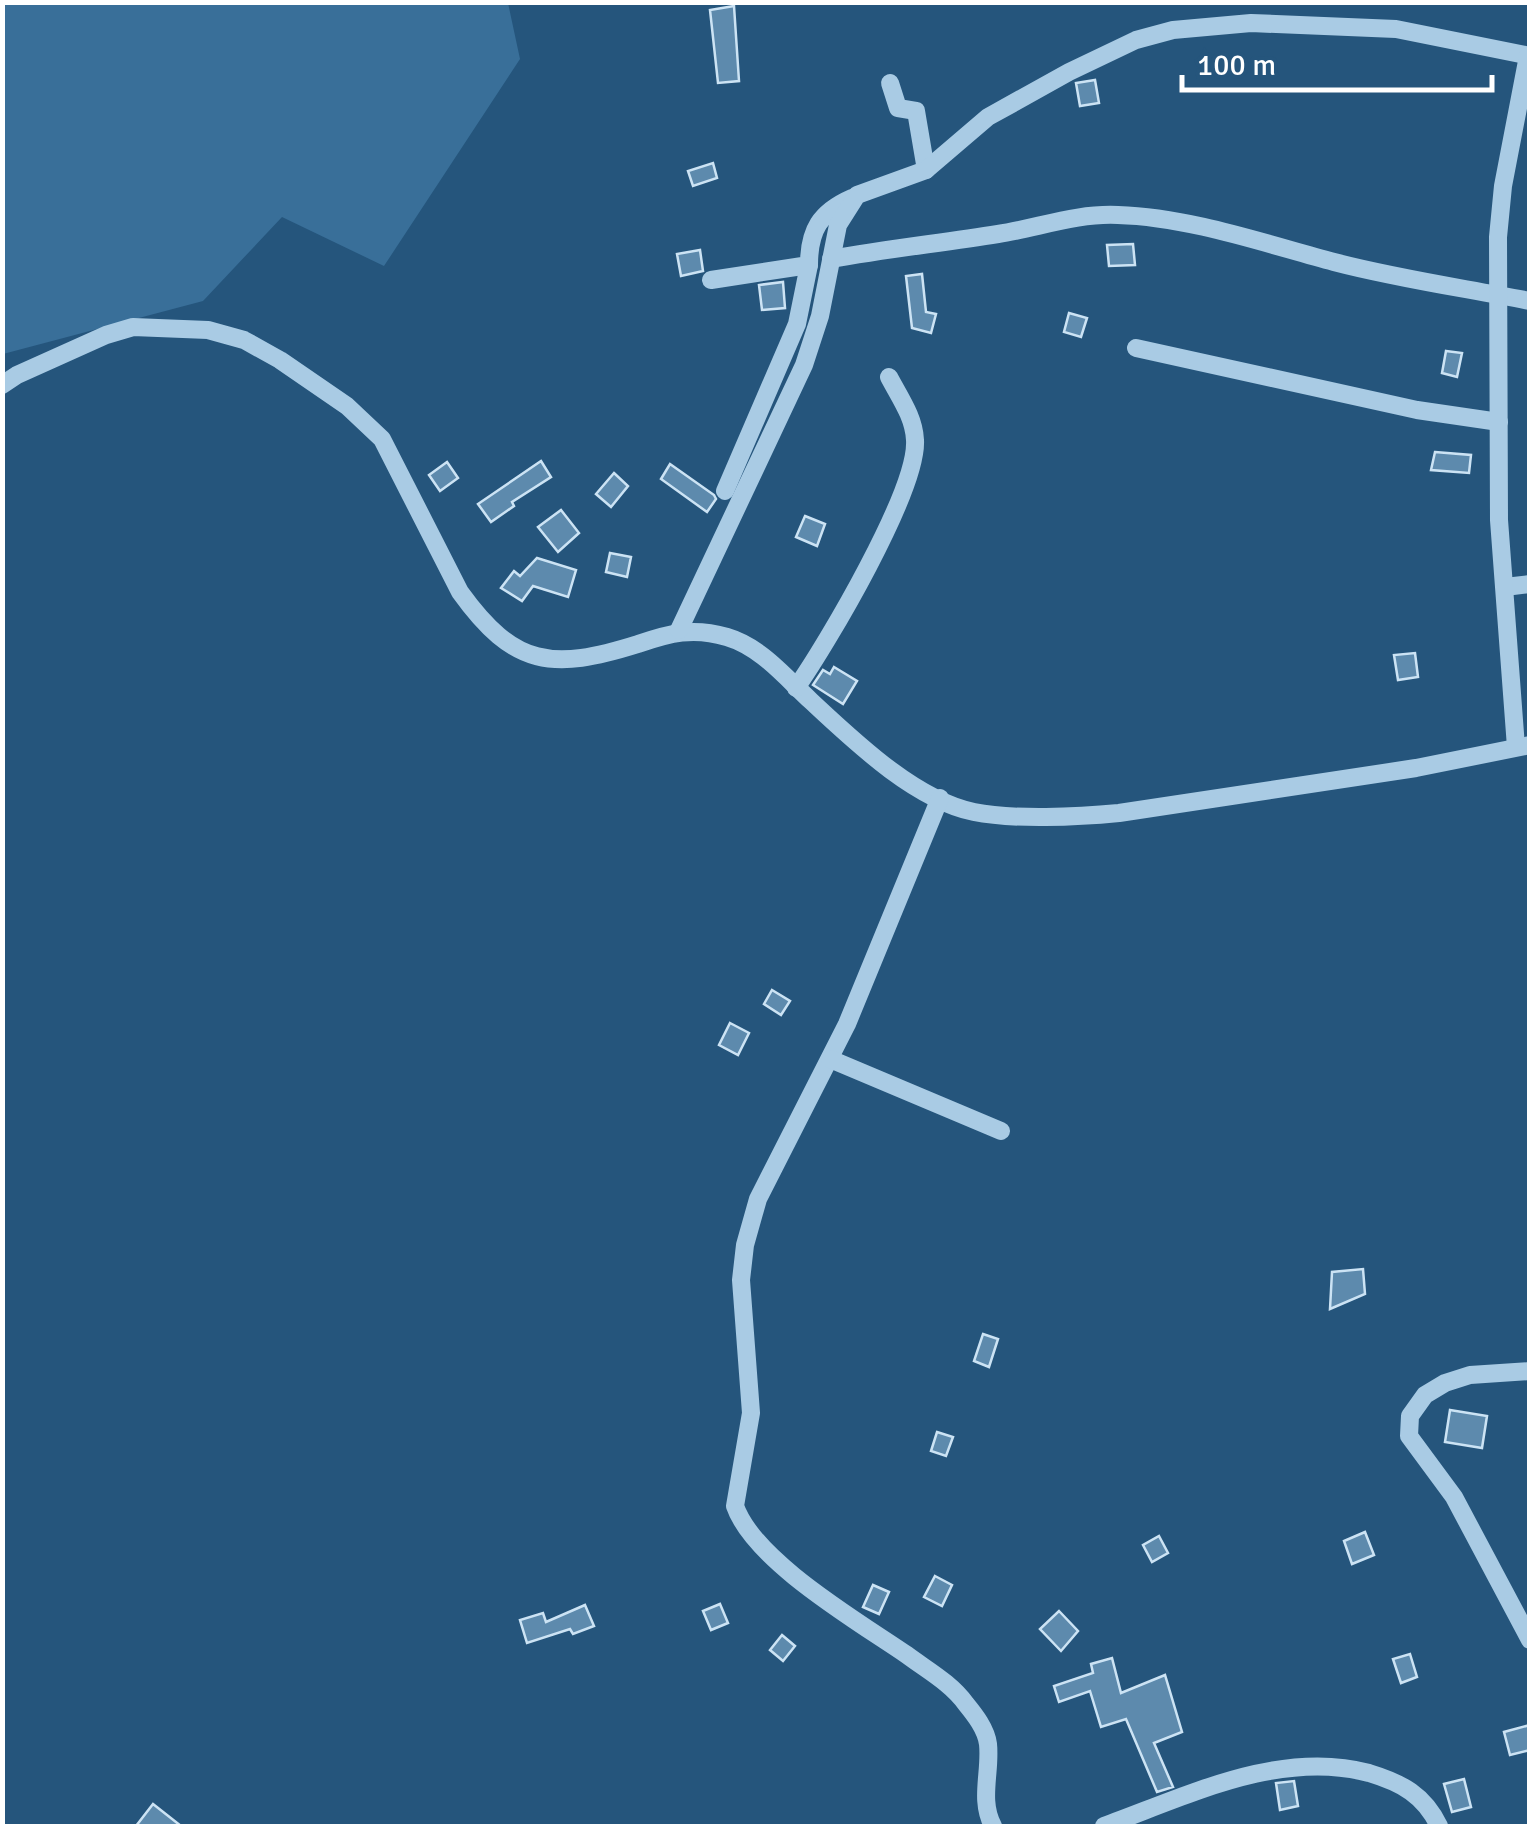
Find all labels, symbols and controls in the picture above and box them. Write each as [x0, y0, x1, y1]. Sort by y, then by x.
scale bar [1182, 30, 1492, 92]
text: 100 m [1197, 47, 1276, 84]

